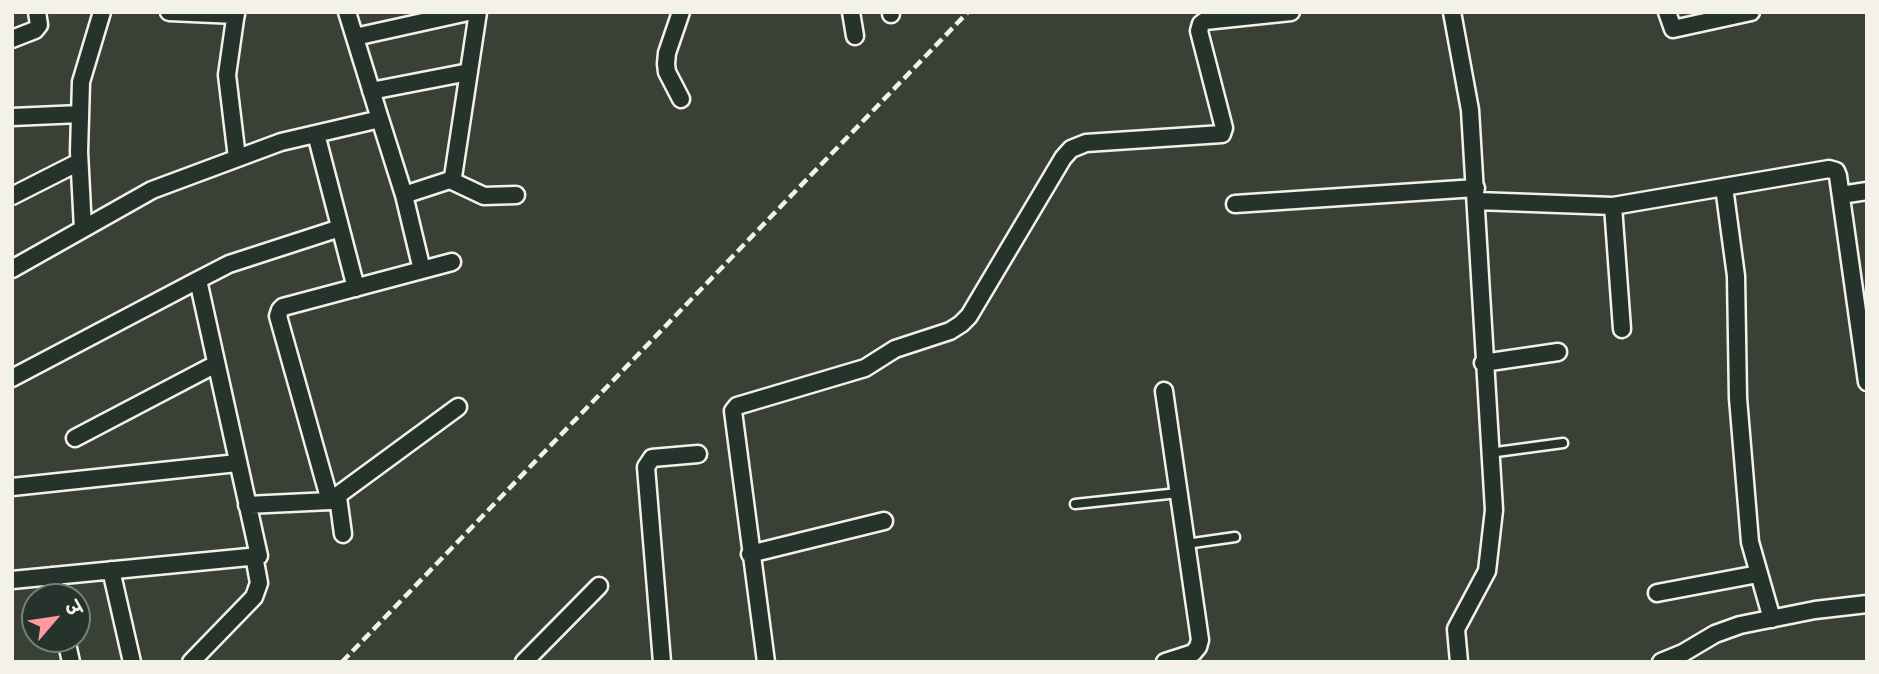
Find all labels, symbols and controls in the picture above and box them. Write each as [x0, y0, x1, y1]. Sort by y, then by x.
north arrow [21, 583, 91, 653]
text: उ [60, 598, 85, 620]

